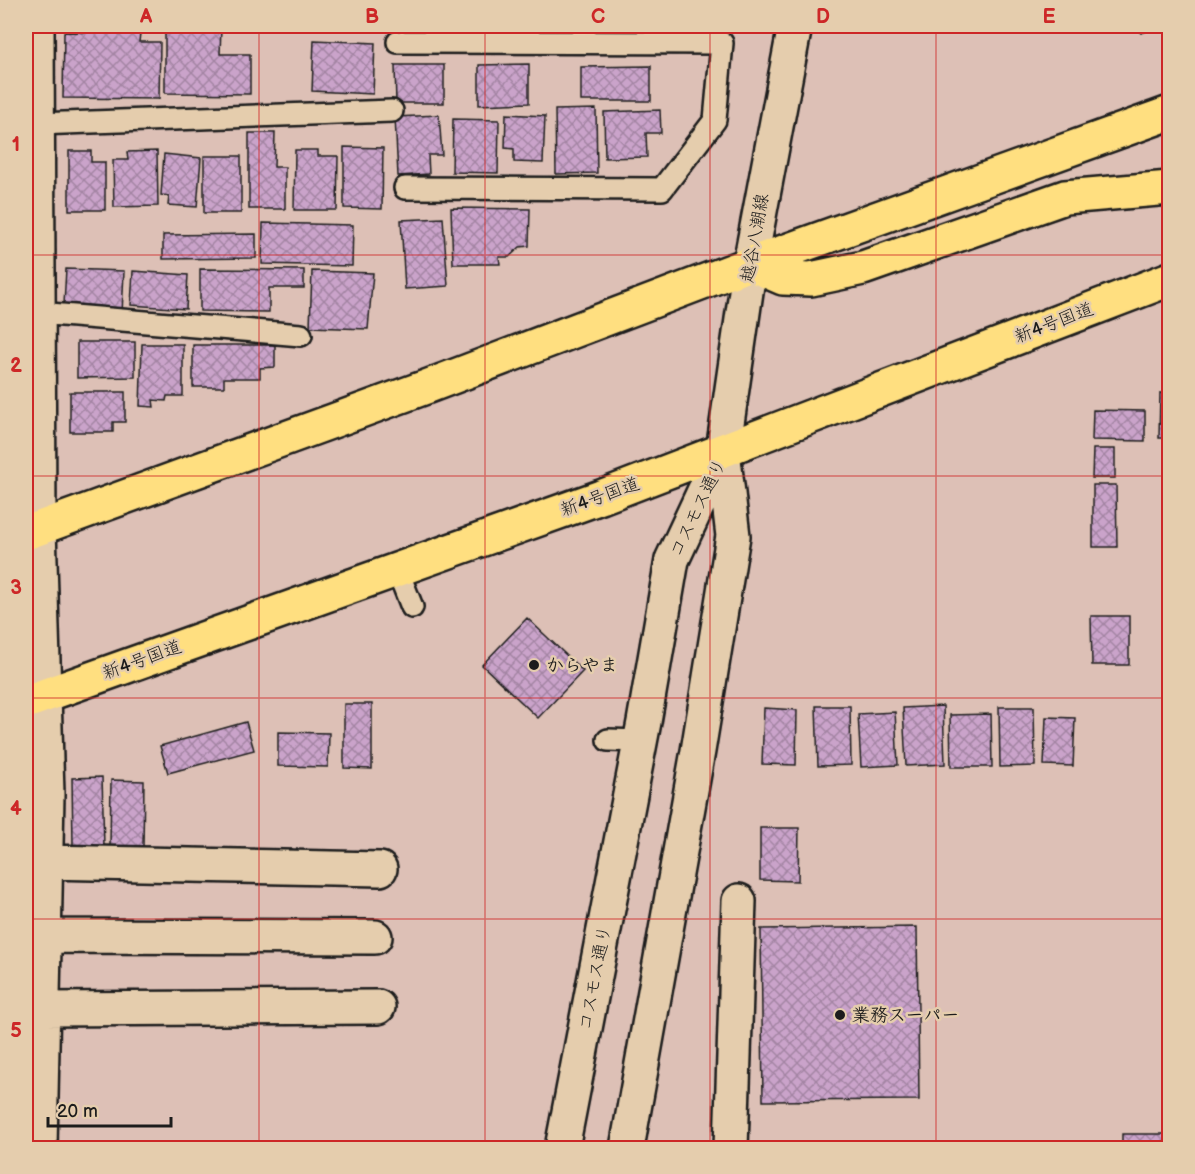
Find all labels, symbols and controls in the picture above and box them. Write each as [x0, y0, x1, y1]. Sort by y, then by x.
text: A [139, 5, 153, 29]
text: B [365, 5, 379, 29]
text: C [591, 5, 605, 29]
text: D [816, 5, 830, 29]
text: E [1043, 5, 1056, 29]
text: 1 [12, 133, 20, 157]
street label: 越谷八潮線 [737, 192, 773, 284]
street label: 新4号国道 [1012, 298, 1096, 348]
text: 2 [10, 354, 22, 378]
street label: コスモス通り [665, 455, 731, 561]
street label: 新4号国道 [557, 473, 643, 521]
text: 3 [10, 576, 22, 600]
street label: 新4号国道 [99, 636, 185, 684]
place label: からやま [546, 655, 618, 676]
marker: からやま [527, 658, 541, 672]
text: 4 [10, 797, 22, 821]
street label: コスモス通り [574, 924, 616, 1032]
place label: 業務スーパー [852, 1005, 959, 1026]
marker: 業務スーパー [833, 1008, 847, 1022]
text: 5 [10, 1019, 22, 1043]
scale bar [48, 1090, 171, 1128]
text: 20 m [57, 1101, 98, 1122]

